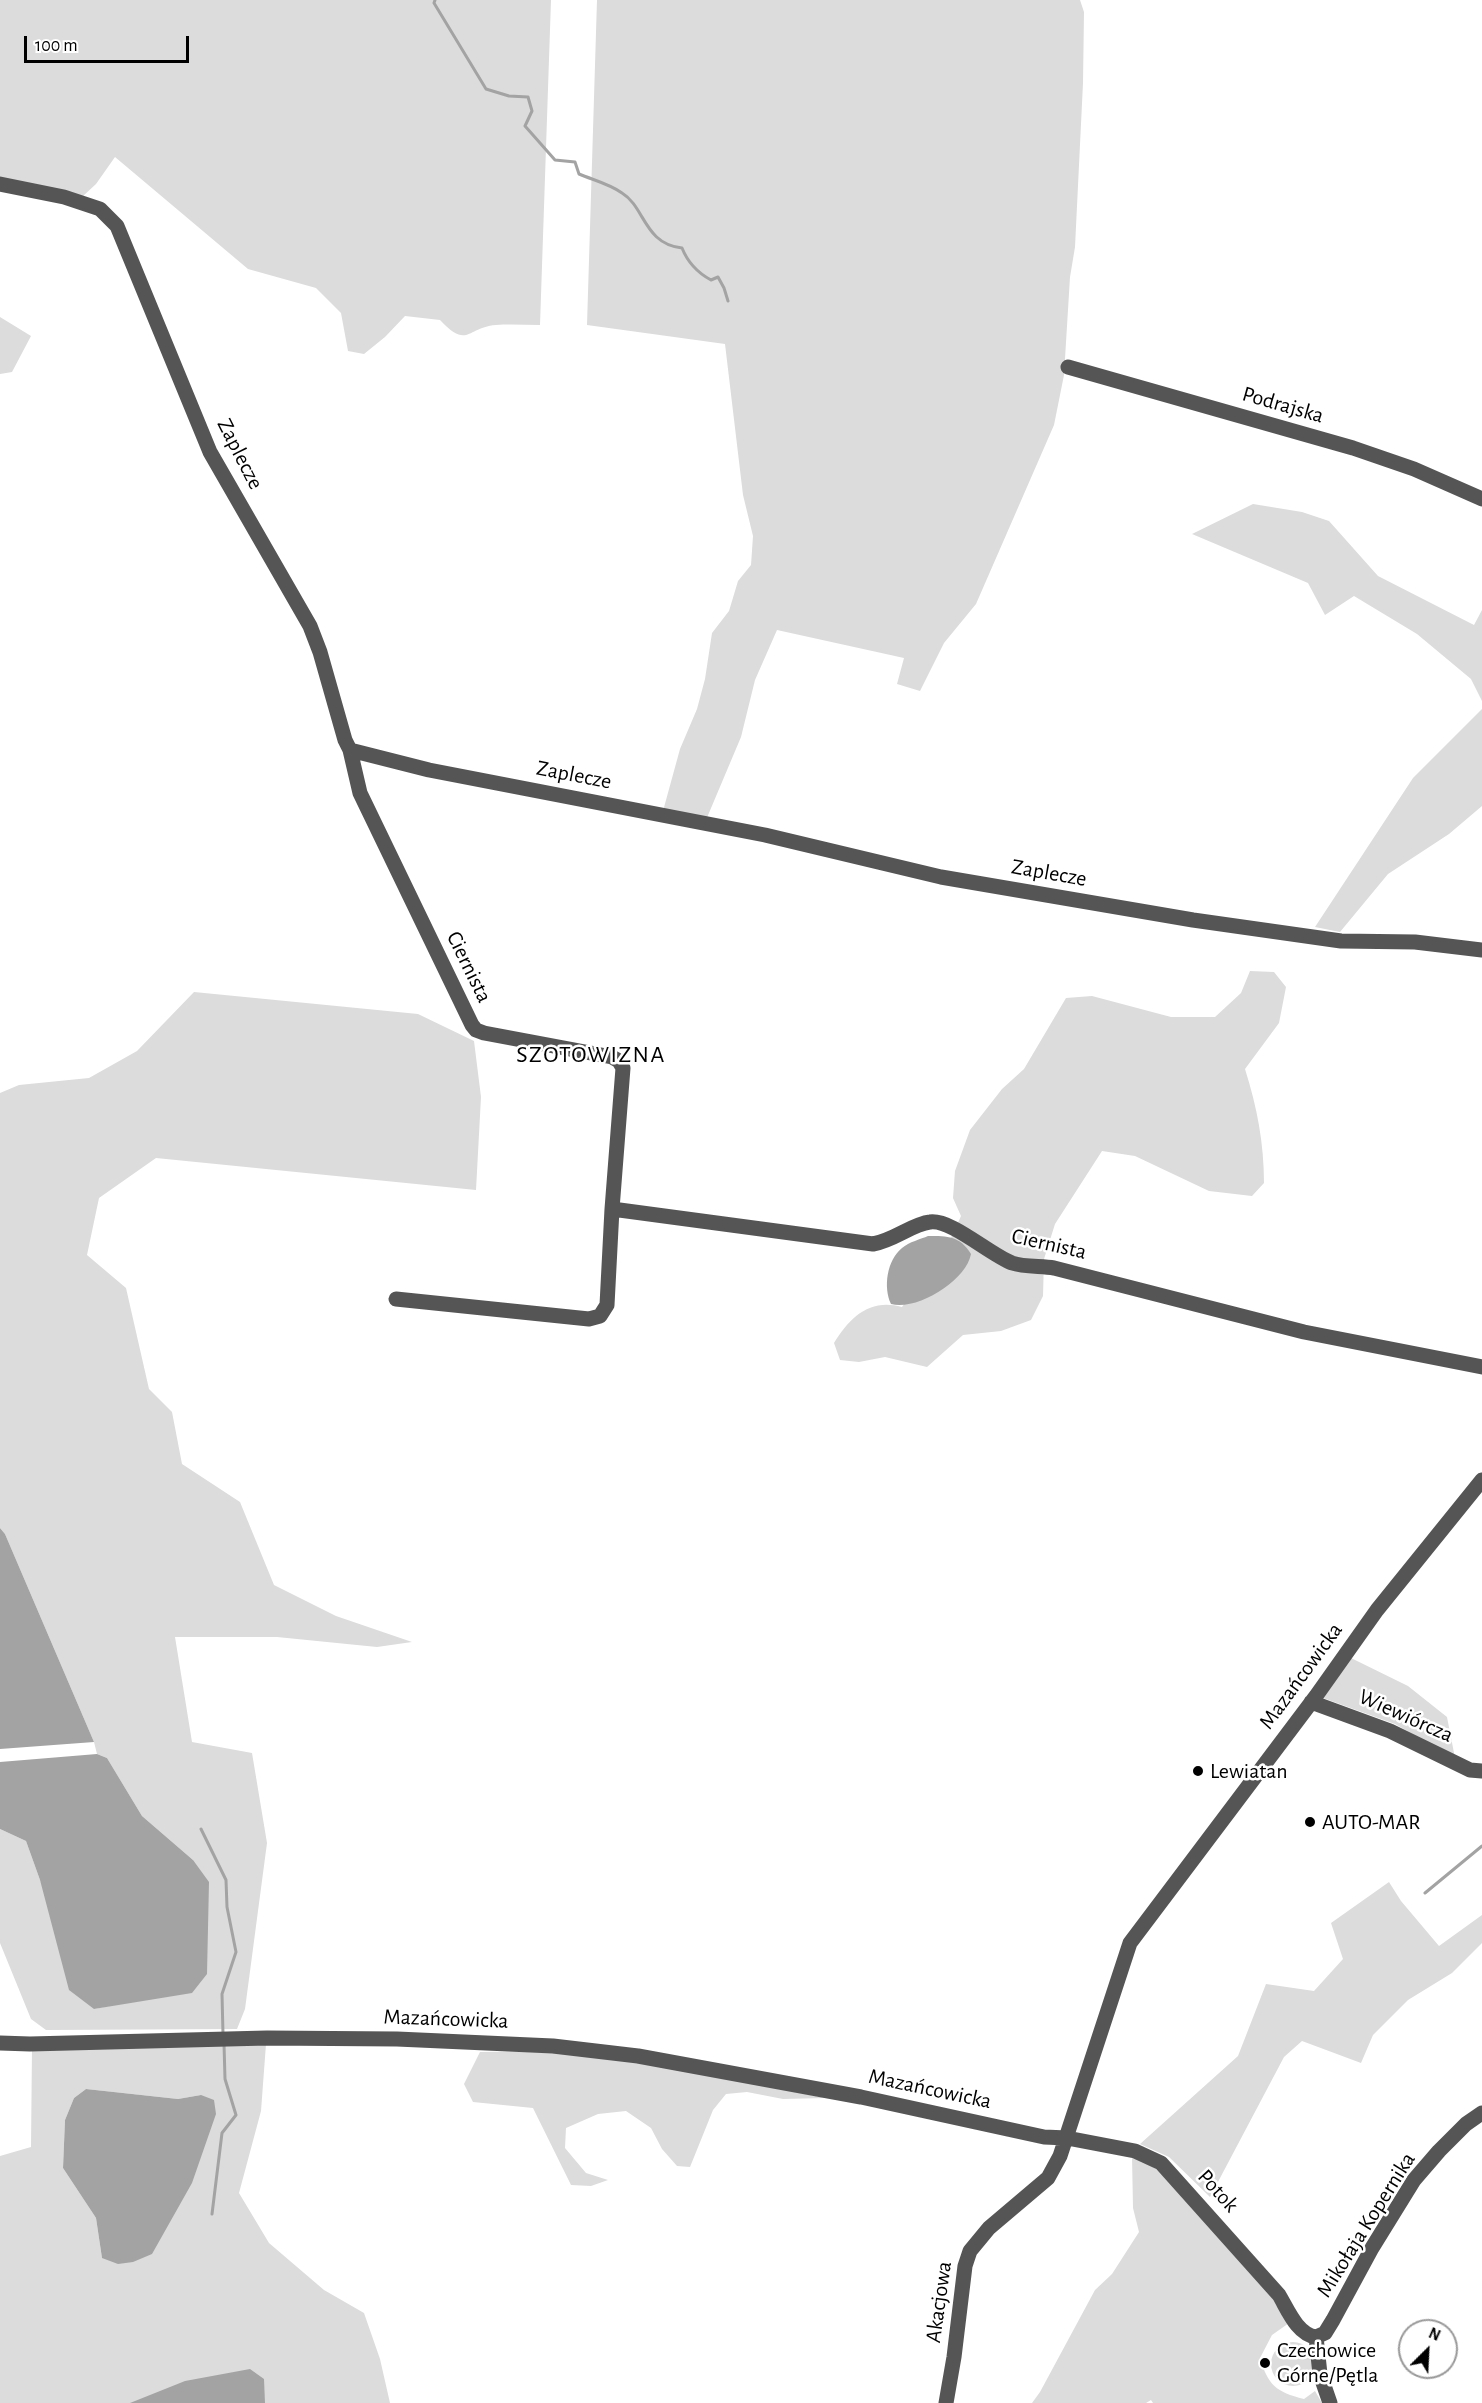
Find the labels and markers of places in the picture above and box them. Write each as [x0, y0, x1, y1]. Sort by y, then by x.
place label: Lewiatan [1210, 1758, 1288, 1784]
marker: Lewiatan [1191, 1764, 1205, 1778]
place label: AUTO-MAR [1322, 1809, 1420, 1835]
marker: AUTO-MAR [1303, 1815, 1317, 1829]
place label: Czechowice Górne/Pętla [1277, 2337, 1379, 2388]
marker: Czechowice Górne/Pętla [1258, 2356, 1272, 2370]

